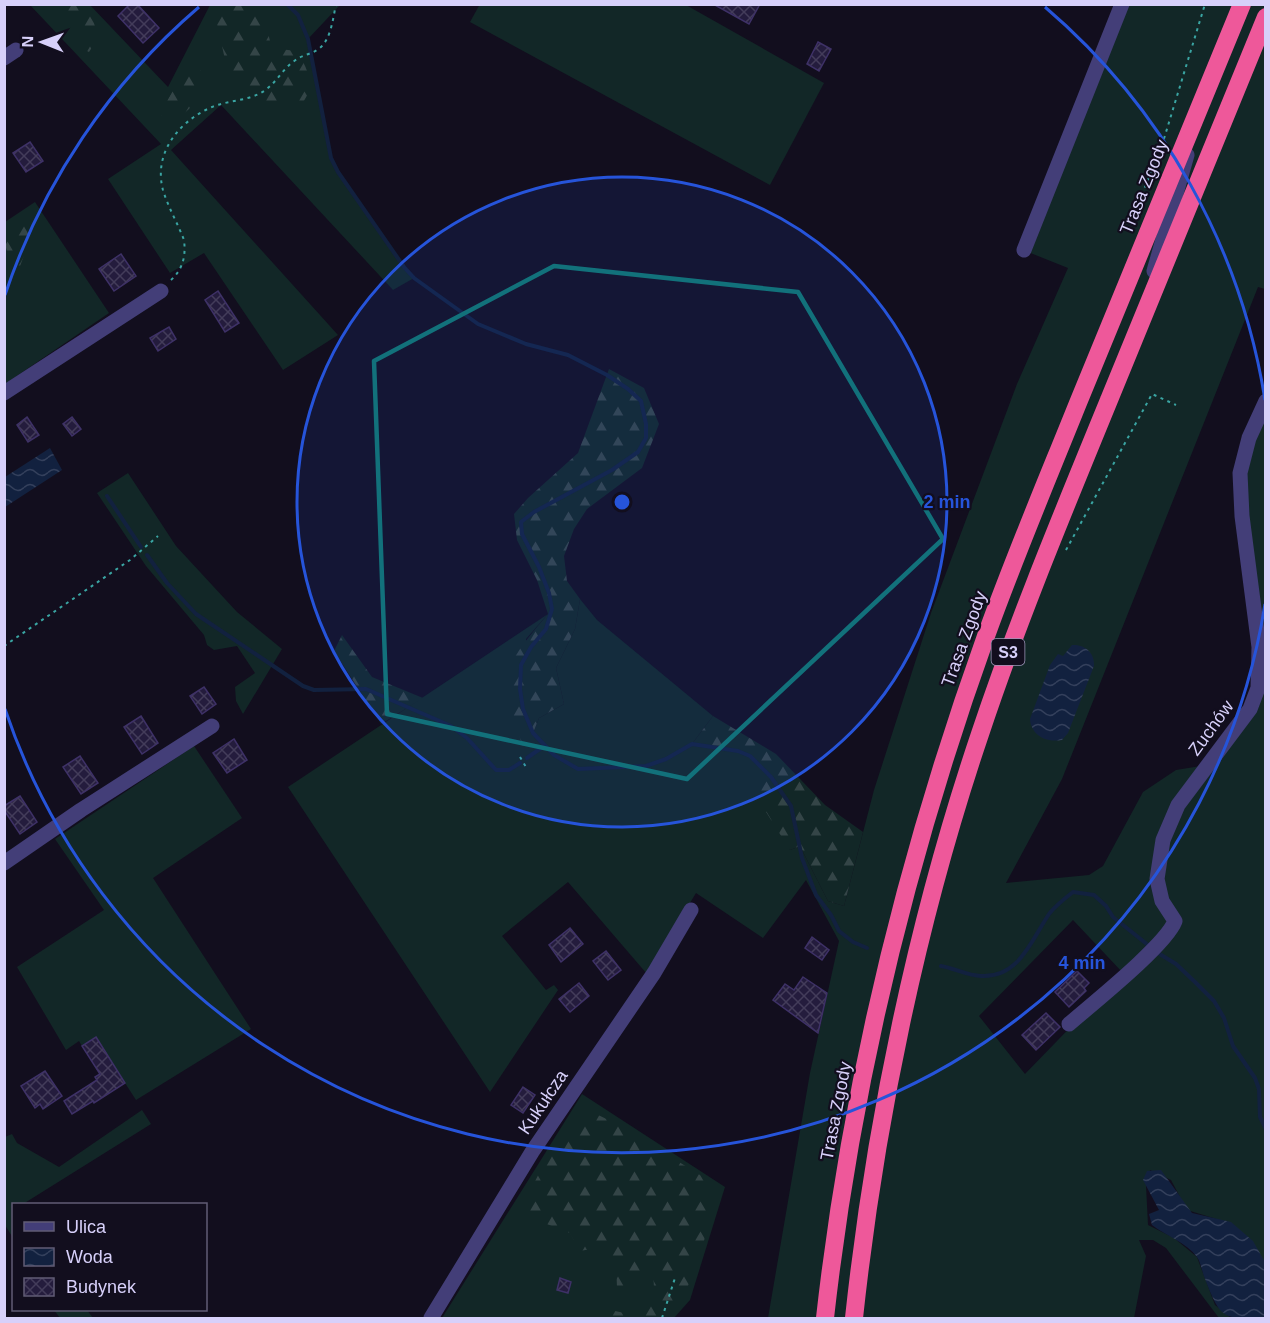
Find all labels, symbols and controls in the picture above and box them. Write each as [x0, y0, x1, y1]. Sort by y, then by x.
north arrow [12, 12, 72, 72]
text: N [19, 36, 36, 48]
street label: Trasa Zgody [1116, 137, 1172, 237]
centre of rings [612, 492, 632, 512]
text: 2 min [923, 492, 971, 512]
street label: Trasa Zgody [937, 588, 991, 690]
road number: S3 [992, 639, 1024, 665]
street label: Zuchów [1184, 696, 1238, 759]
text: 4 min [1058, 953, 1106, 973]
street label: Trasa Zgody [817, 1060, 855, 1162]
street label: Kukułcza [514, 1065, 572, 1138]
legend [12, 1203, 207, 1311]
text: Ulica [66, 1217, 107, 1237]
text: Woda [66, 1247, 114, 1267]
text: Budynek [66, 1277, 137, 1297]

